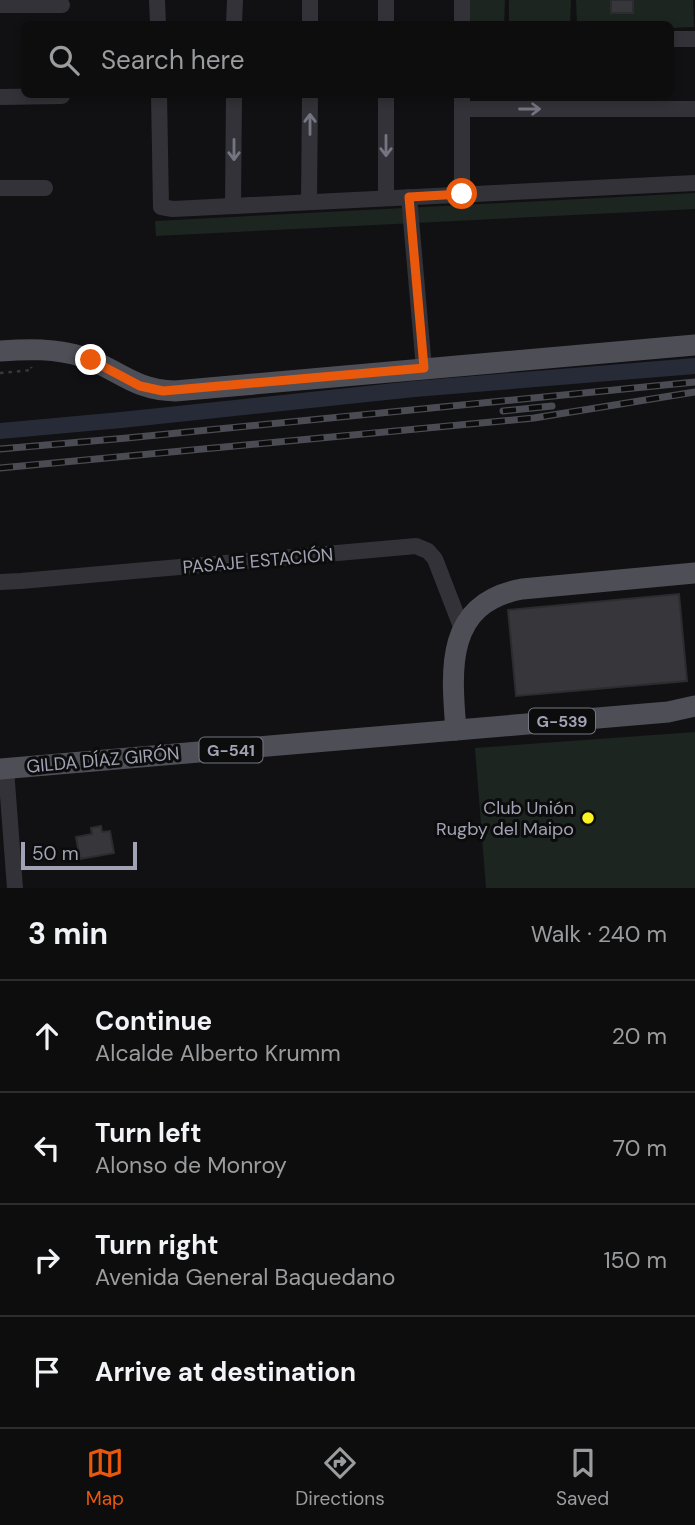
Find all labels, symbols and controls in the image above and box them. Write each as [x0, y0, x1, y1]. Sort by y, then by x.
search box [21, 21, 674, 98]
icon: search [45, 41, 83, 79]
text: Search here [101, 43, 244, 77]
one-way arrow [518, 102, 541, 116]
one-way arrow [303, 112, 317, 135]
one-way arrow [379, 135, 393, 158]
one-way arrow [227, 138, 241, 161]
route start [446, 178, 477, 209]
route end [75, 344, 106, 375]
street label: PASAJE ESTACIÓN [182, 542, 334, 580]
road number: G-539 [529, 708, 595, 734]
road number: G-541 [200, 737, 262, 762]
street label: GILDA DÍAZ GIRÓN [25, 741, 181, 779]
place label: Club Unión Rugby del Maipo [436, 796, 574, 841]
marker: Club Unión Rugby del Maipo [580, 810, 596, 826]
scale bar [21, 839, 136, 871]
text: 50 m [32, 841, 79, 866]
text: 3 min [28, 914, 108, 953]
text: Walk · 240 m [531, 919, 667, 949]
text: Continue [95, 1004, 212, 1038]
icon: ahead [28, 1017, 66, 1055]
text: 20 m [612, 1021, 667, 1051]
text: Alcalde Alberto Krumm [95, 1038, 341, 1068]
text: Turn left [95, 1116, 202, 1150]
icon: left [28, 1129, 66, 1167]
text: 70 m [613, 1133, 667, 1163]
text: Alonso de Monroy [95, 1150, 287, 1180]
text: Turn right [95, 1228, 219, 1262]
icon: right [28, 1241, 66, 1279]
text: 150 m [603, 1245, 667, 1275]
text: Avenida General Baquedano [95, 1262, 395, 1292]
icon: arrive [28, 1353, 66, 1391]
text: Arrive at destination [95, 1355, 356, 1389]
tab: Map [86, 1444, 124, 1511]
tab: Directions [295, 1444, 385, 1511]
tab: Saved [556, 1444, 609, 1511]

